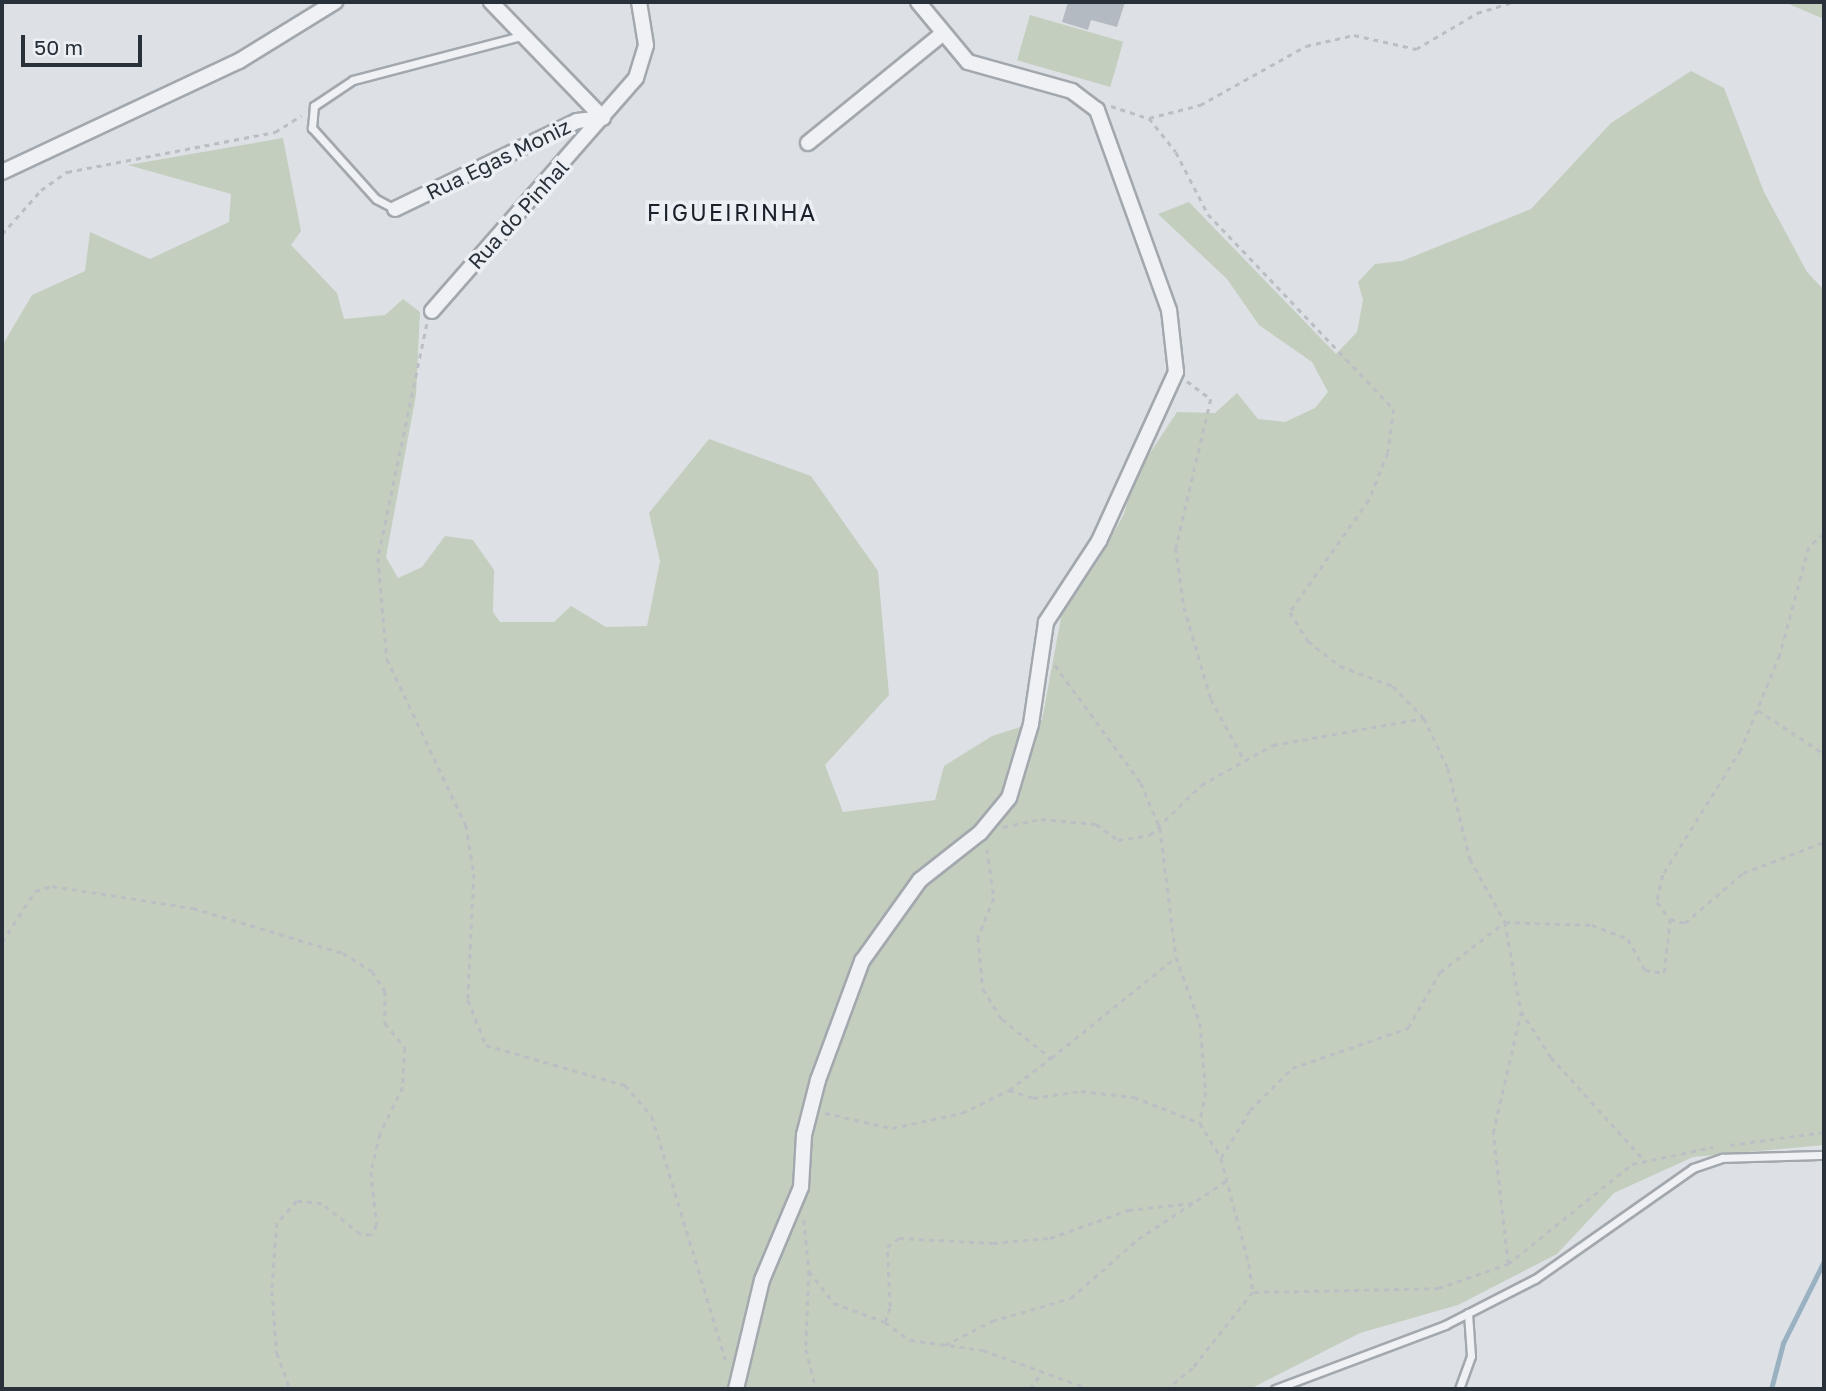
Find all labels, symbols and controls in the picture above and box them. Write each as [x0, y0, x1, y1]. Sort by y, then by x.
scale bar [24, 21, 145, 65]
text: 50 m [34, 34, 83, 60]
street label: Rua Egas Moniz [422, 113, 574, 205]
street label: Rua do Pinhal [462, 154, 574, 274]
district label: FIGUEIRINHA [648, 198, 816, 226]

